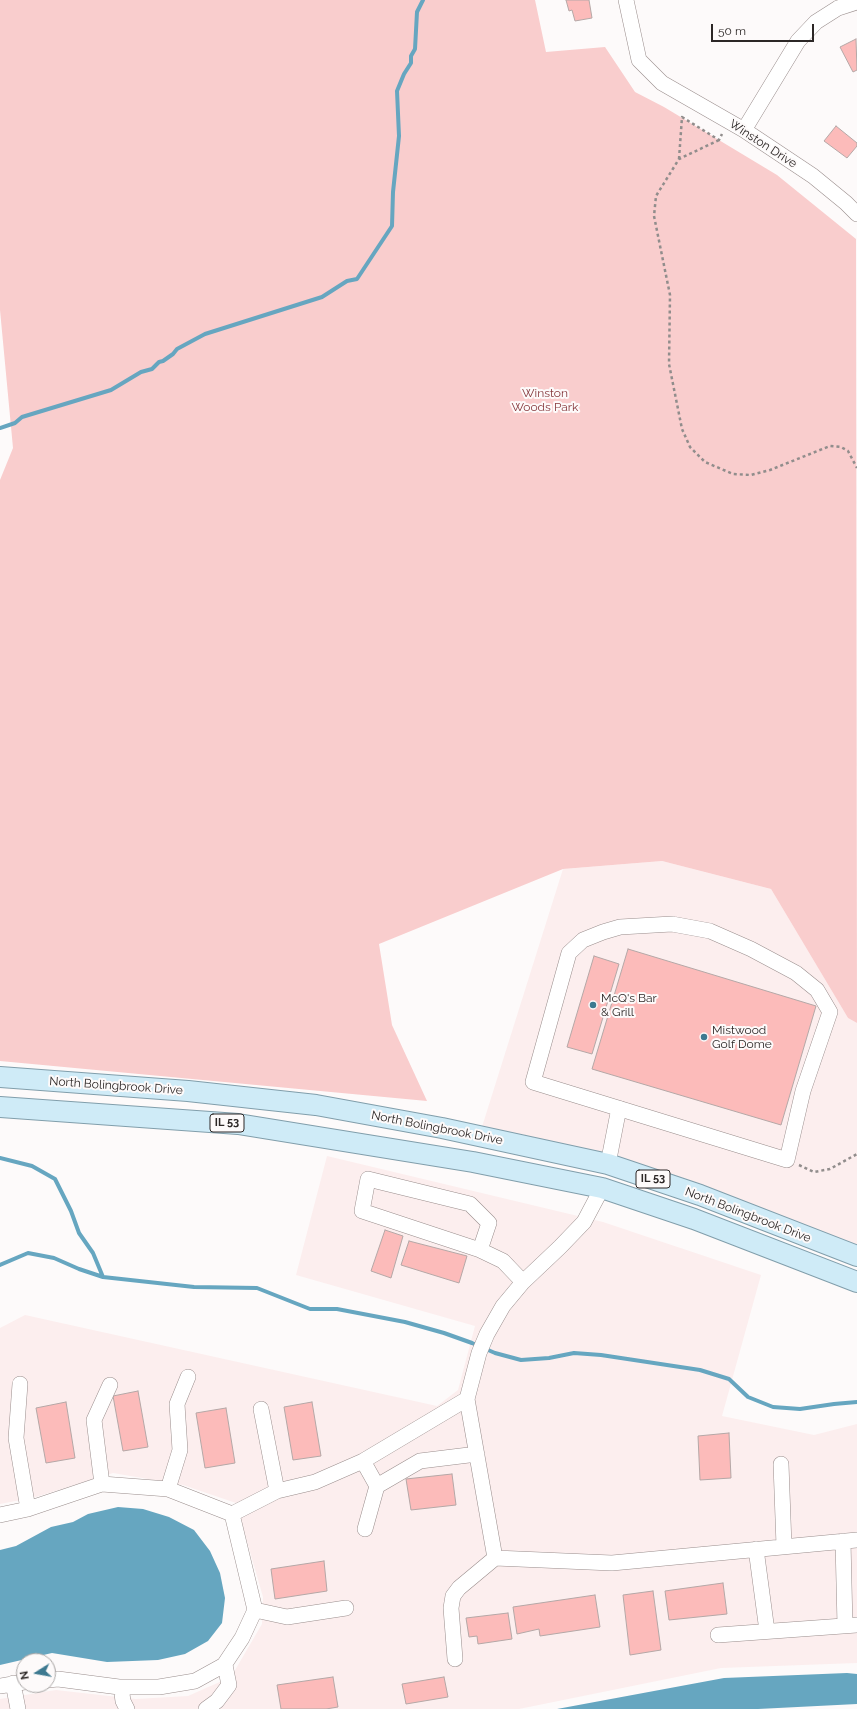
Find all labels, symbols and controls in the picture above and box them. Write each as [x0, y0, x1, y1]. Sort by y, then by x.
scale bar [713, 16, 816, 42]
text: 50 m [718, 24, 746, 38]
street label: Winston Drive [726, 117, 800, 171]
park label: Winston Woods Park [512, 386, 578, 414]
place label: McQ's Bar & Grill [601, 991, 657, 1019]
marker: McQ's Bar & Grill [588, 1000, 598, 1010]
place label: Mistwood Golf Dome [712, 1023, 772, 1051]
marker: Mistwood Golf Dome [699, 1032, 709, 1042]
street label: North Bolingbrook Drive [49, 1074, 183, 1098]
street label: North Bolingbrook Drive [370, 1108, 504, 1148]
road number: IL 53 [210, 1114, 244, 1132]
road number: IL 53 [636, 1170, 670, 1188]
street label: North Bolingbrook Drive [683, 1184, 813, 1246]
north arrow [16, 1653, 56, 1693]
text: N [18, 1670, 32, 1681]

